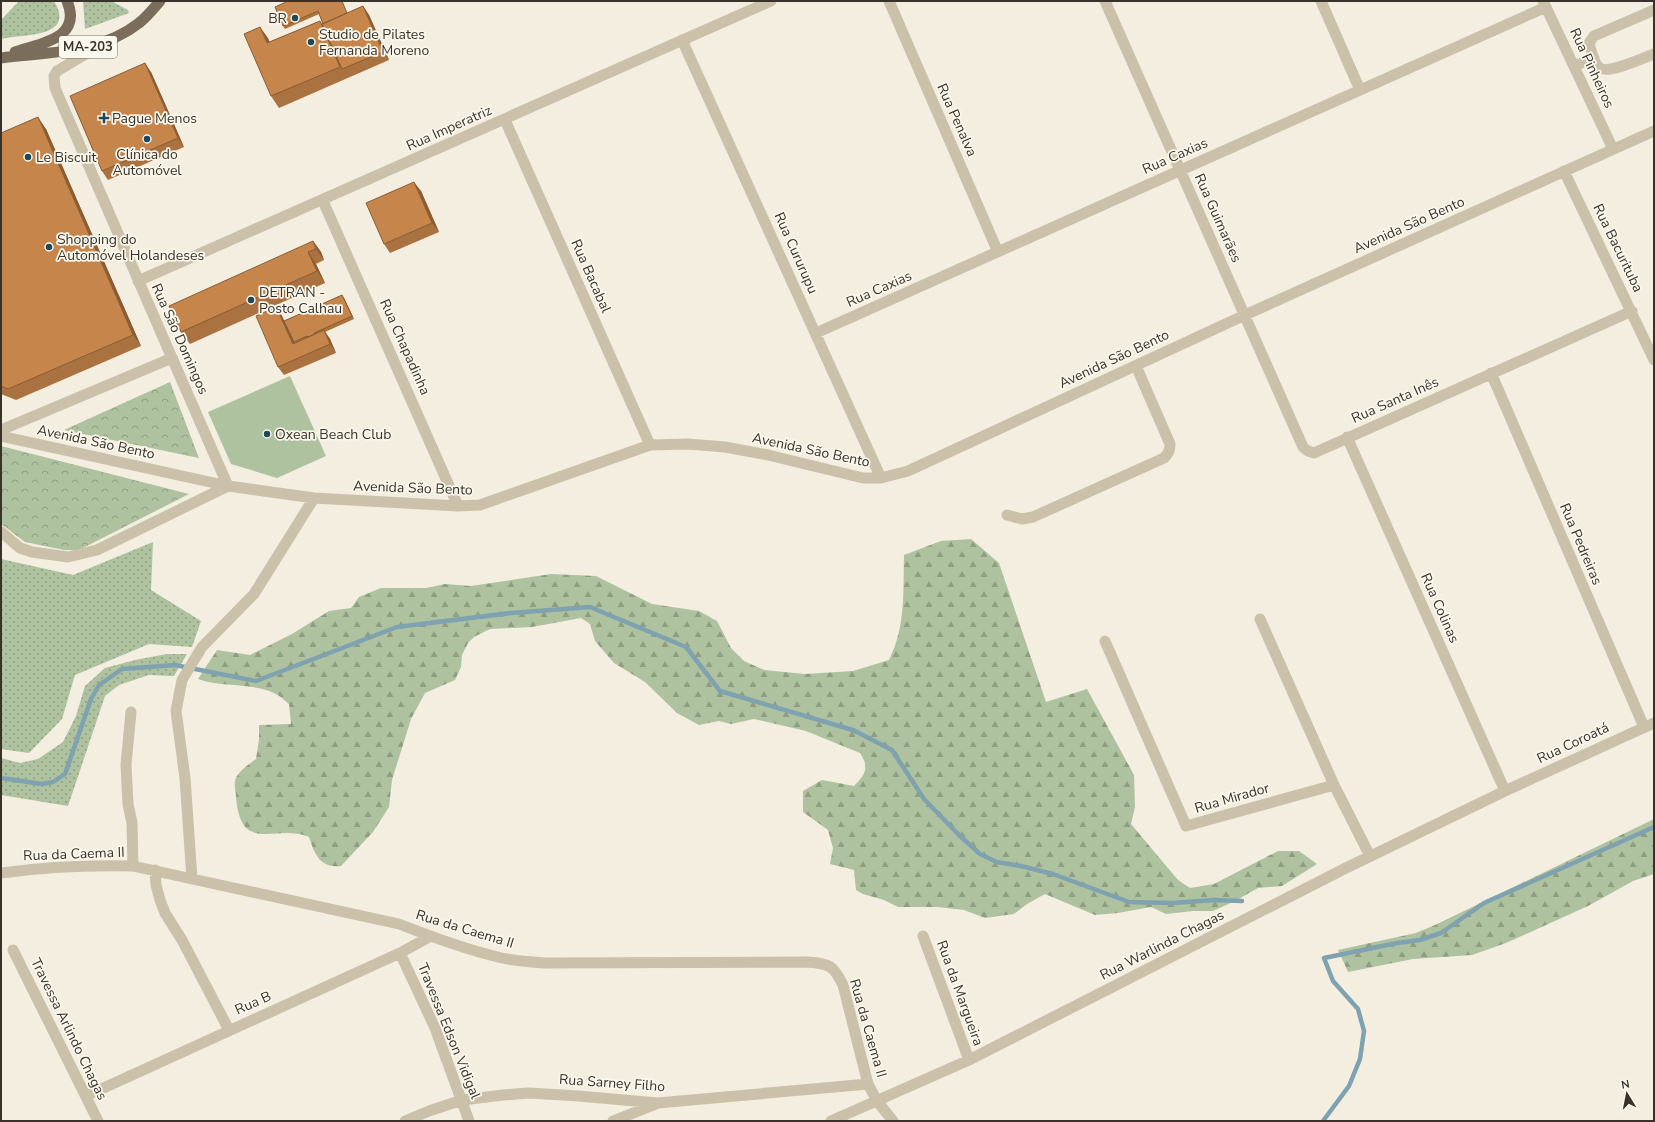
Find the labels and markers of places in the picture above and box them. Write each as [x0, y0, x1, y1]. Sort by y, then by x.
place label: BR [268, 9, 287, 28]
marker: BR [290, 13, 300, 23]
place label: Studio de Pilates Fernanda Moreno [319, 25, 429, 60]
marker: Studio de Pilates Fernanda Moreno [306, 37, 316, 47]
place label: Pague Menos [112, 109, 197, 128]
marker: Pague Menos [99, 113, 109, 123]
marker: Clínica do Automóvel [142, 134, 152, 144]
place label: Clínica do Automóvel [112, 145, 182, 180]
place label: Le Biscuit [36, 148, 97, 167]
marker: Le Biscuit [23, 152, 33, 162]
place label: Shopping do Automóvel Holandeses [57, 230, 204, 265]
marker: Shopping do Automóvel Holandeses [44, 242, 54, 252]
place label: DETRAN - Posto Calhau [259, 283, 342, 318]
marker: DETRAN - Posto Calhau [246, 295, 256, 305]
place label: Oxean Beach Club [275, 425, 391, 444]
marker: Oxean Beach Club [262, 429, 272, 439]

